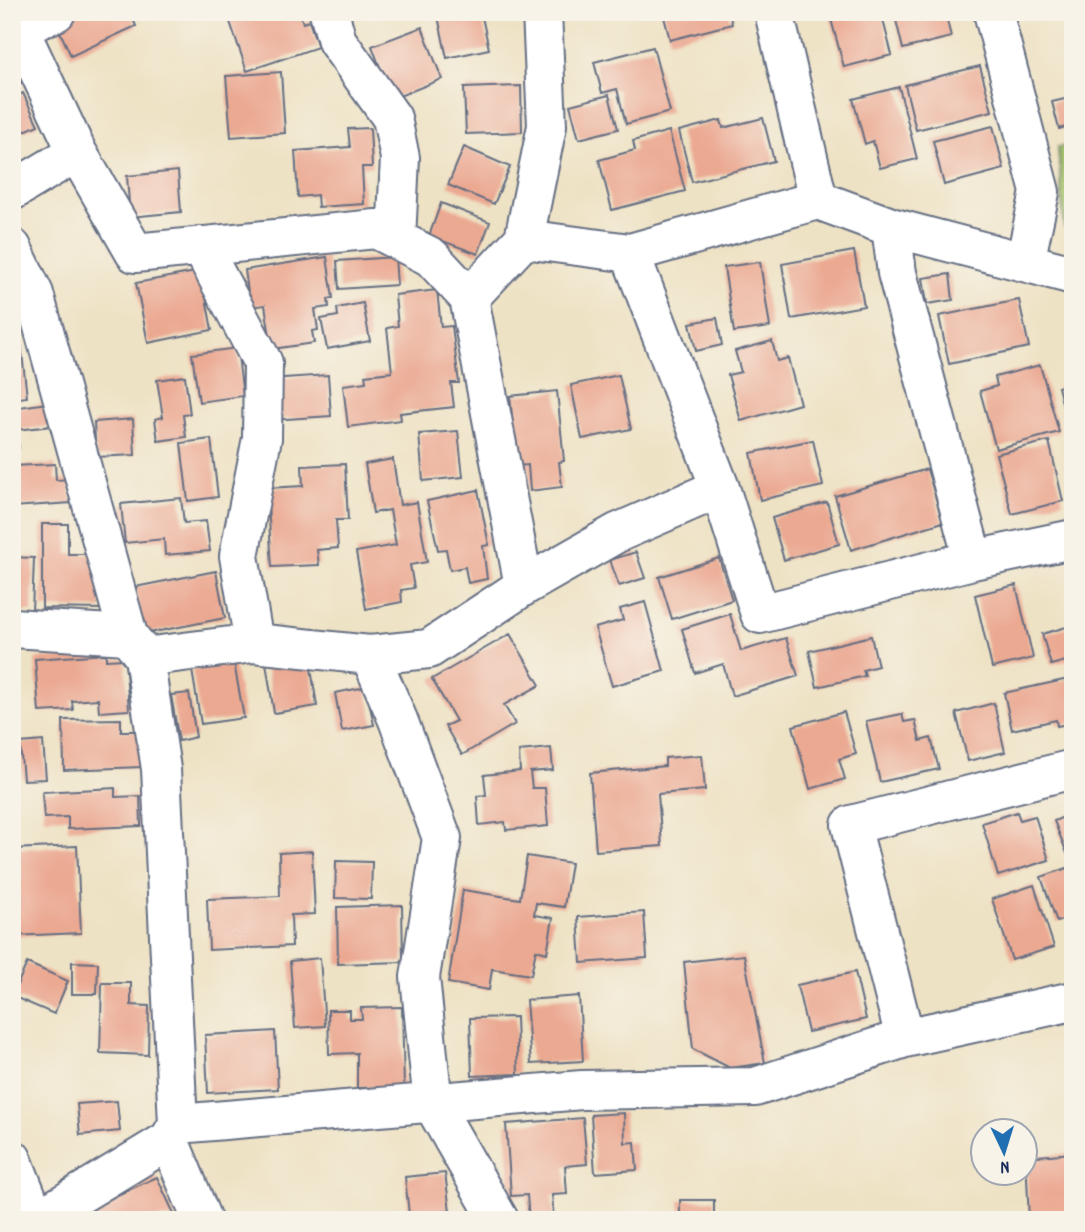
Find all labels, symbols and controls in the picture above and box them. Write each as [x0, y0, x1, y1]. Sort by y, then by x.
north arrow [970, 1116, 1040, 1186]
text: N [999, 1152, 1011, 1179]

